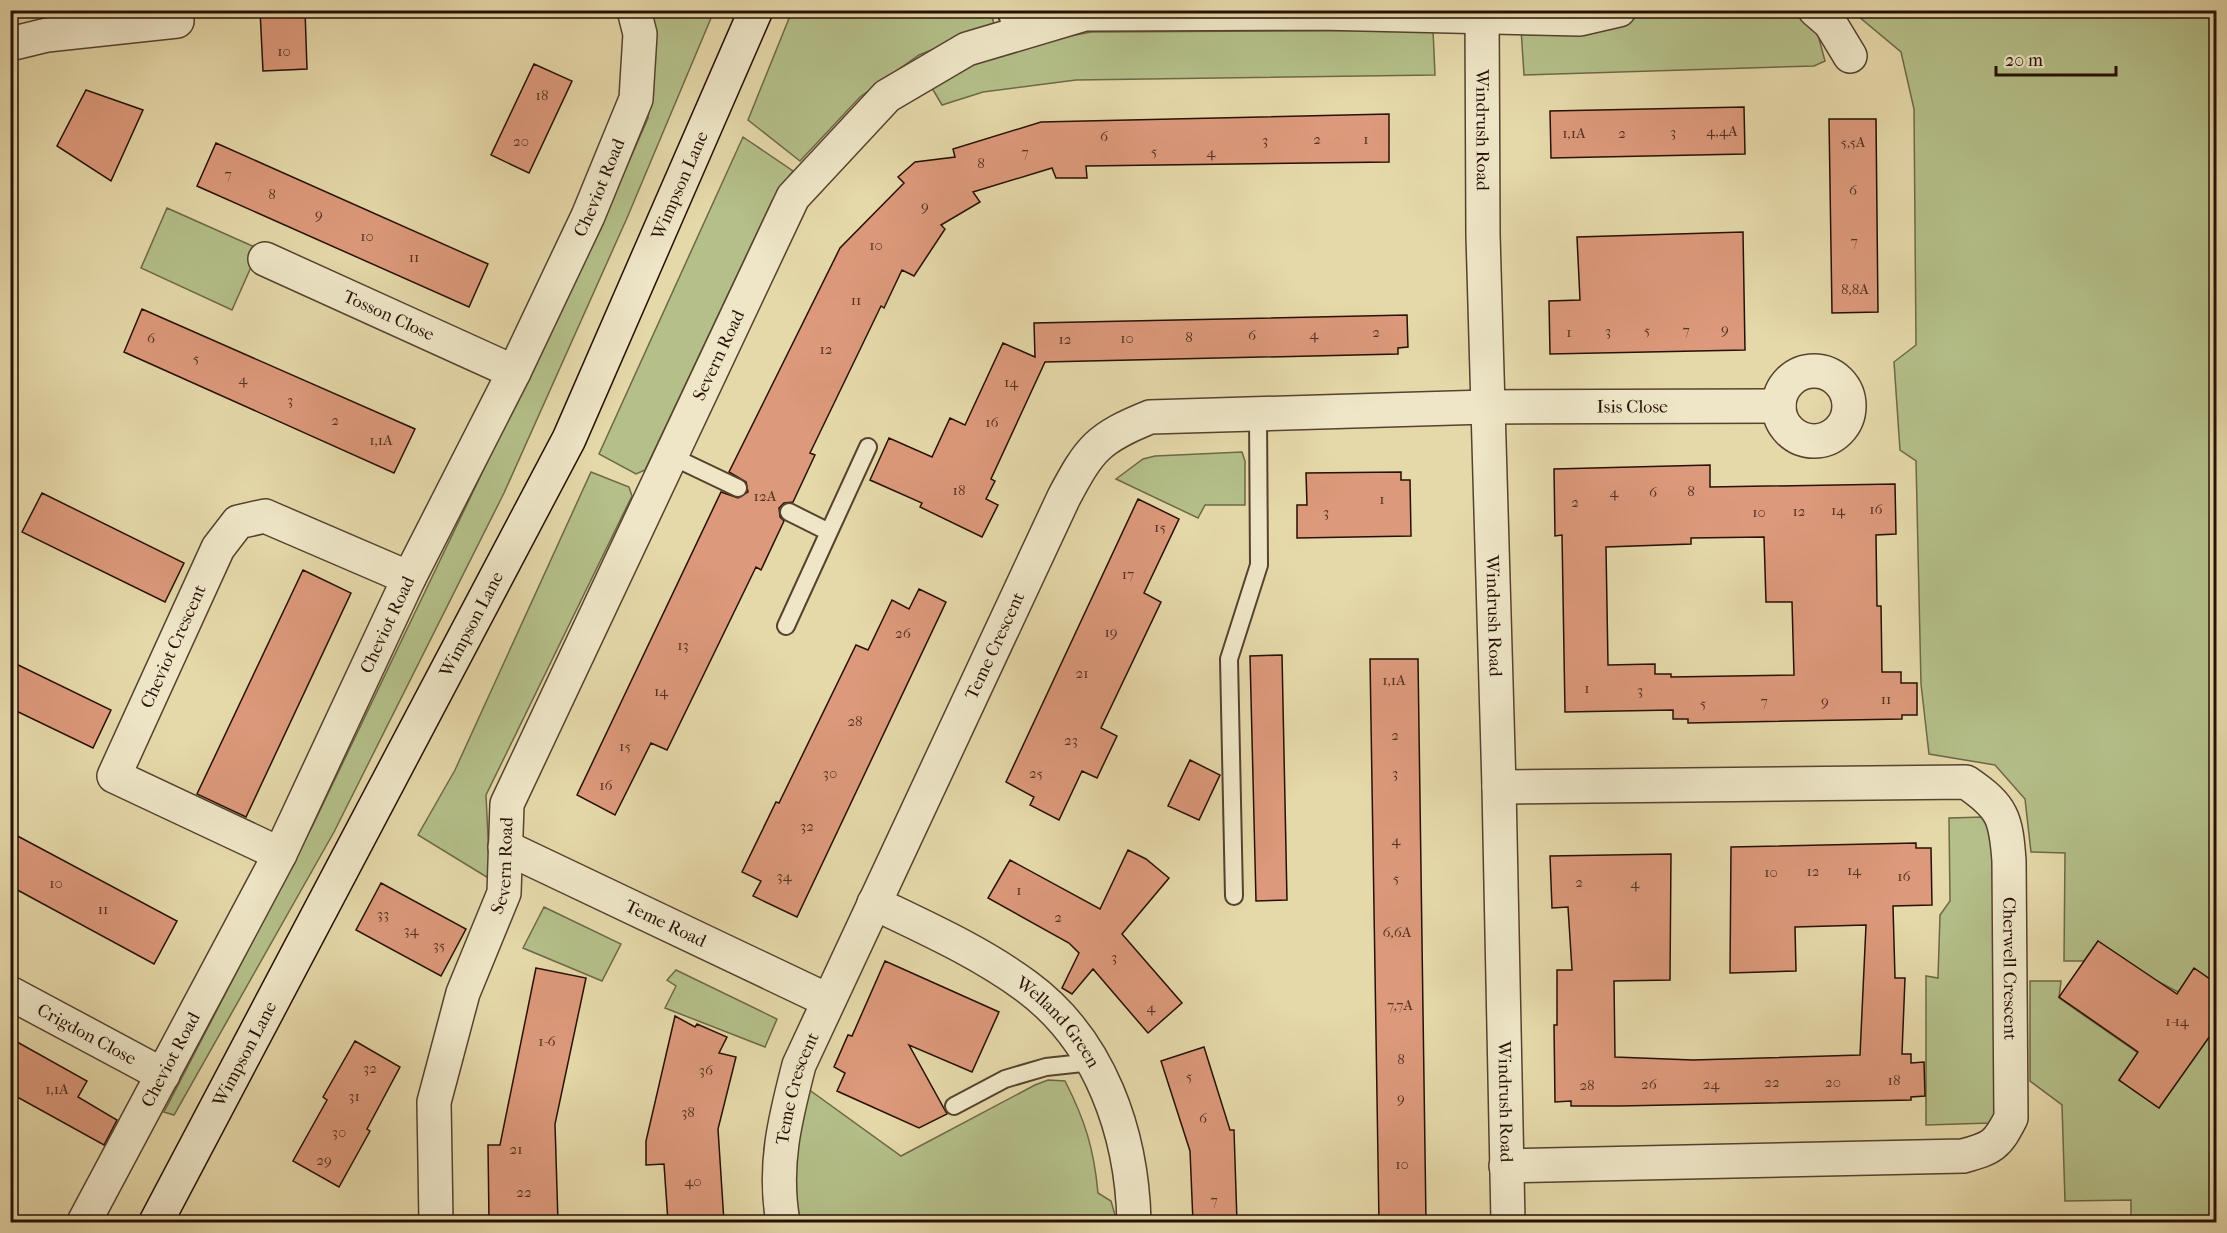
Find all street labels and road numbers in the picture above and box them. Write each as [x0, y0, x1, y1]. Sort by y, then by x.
street label: Windrush Road [1472, 68, 1493, 191]
street label: Wimpson Lane [646, 128, 712, 244]
street label: Cheviot Road [569, 135, 629, 240]
street label: Tosson Close [340, 285, 438, 345]
street label: Severn Road [688, 306, 749, 404]
street label: Isis Close [1597, 396, 1668, 417]
street label: Windrush Road [1482, 554, 1506, 677]
street label: Wimpson Lane [435, 568, 508, 681]
street label: Cheviot Road [355, 573, 419, 677]
street label: Cheviot Crescent [136, 581, 211, 711]
street label: Teme Crescent [961, 588, 1029, 703]
street label: Severn Road [486, 817, 517, 917]
street label: Teme Road [622, 895, 710, 952]
street label: Cherwell Crescent [1999, 897, 2021, 1041]
street label: Welland Green [1011, 971, 1105, 1072]
street label: Wimpson Lane [208, 998, 281, 1111]
street label: Crigdon Close [34, 999, 140, 1069]
street label: Cheviot Road [137, 1008, 204, 1111]
street label: Teme Crescent [771, 1029, 823, 1146]
street label: Windrush Road [1494, 1040, 1517, 1163]

